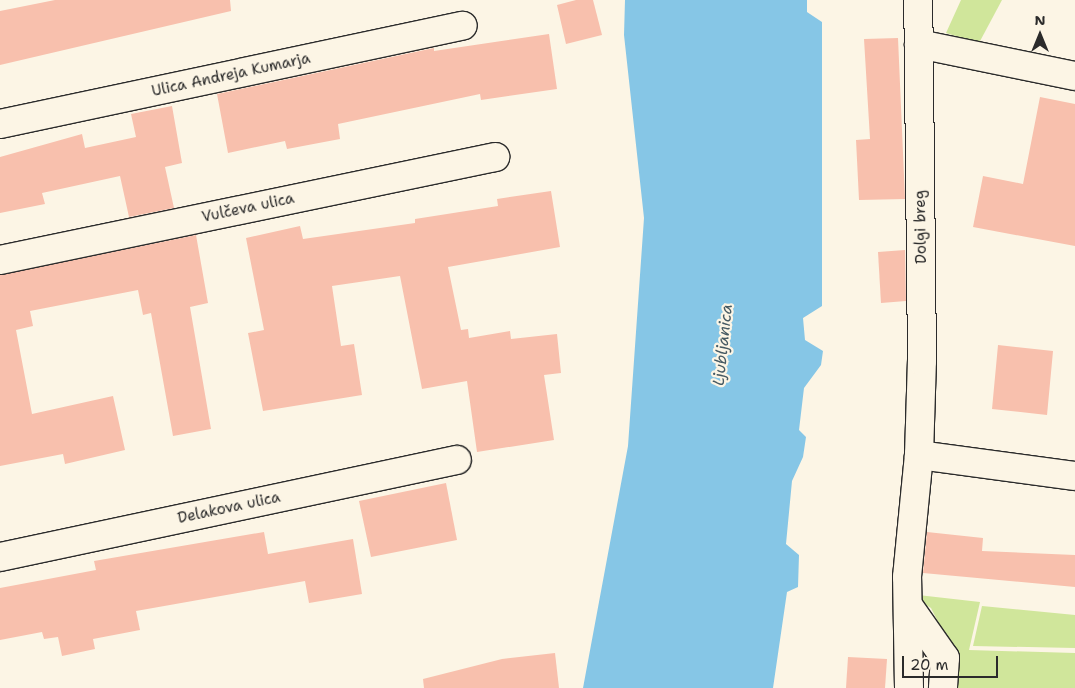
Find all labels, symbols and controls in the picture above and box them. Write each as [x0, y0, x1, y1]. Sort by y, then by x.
north arrow [1015, 10, 1065, 60]
text: N [1034, 11, 1046, 29]
street label: Ulica Andreja Kumarja [150, 49, 312, 101]
street label: Vulčeva ulica [200, 189, 296, 227]
street label: Dolgi breg [911, 190, 931, 264]
water label: Ljubljanica [709, 303, 737, 387]
street label: Delakova ulica [176, 488, 282, 528]
scale bar [905, 646, 1001, 678]
text: 20 m [910, 655, 949, 675]

